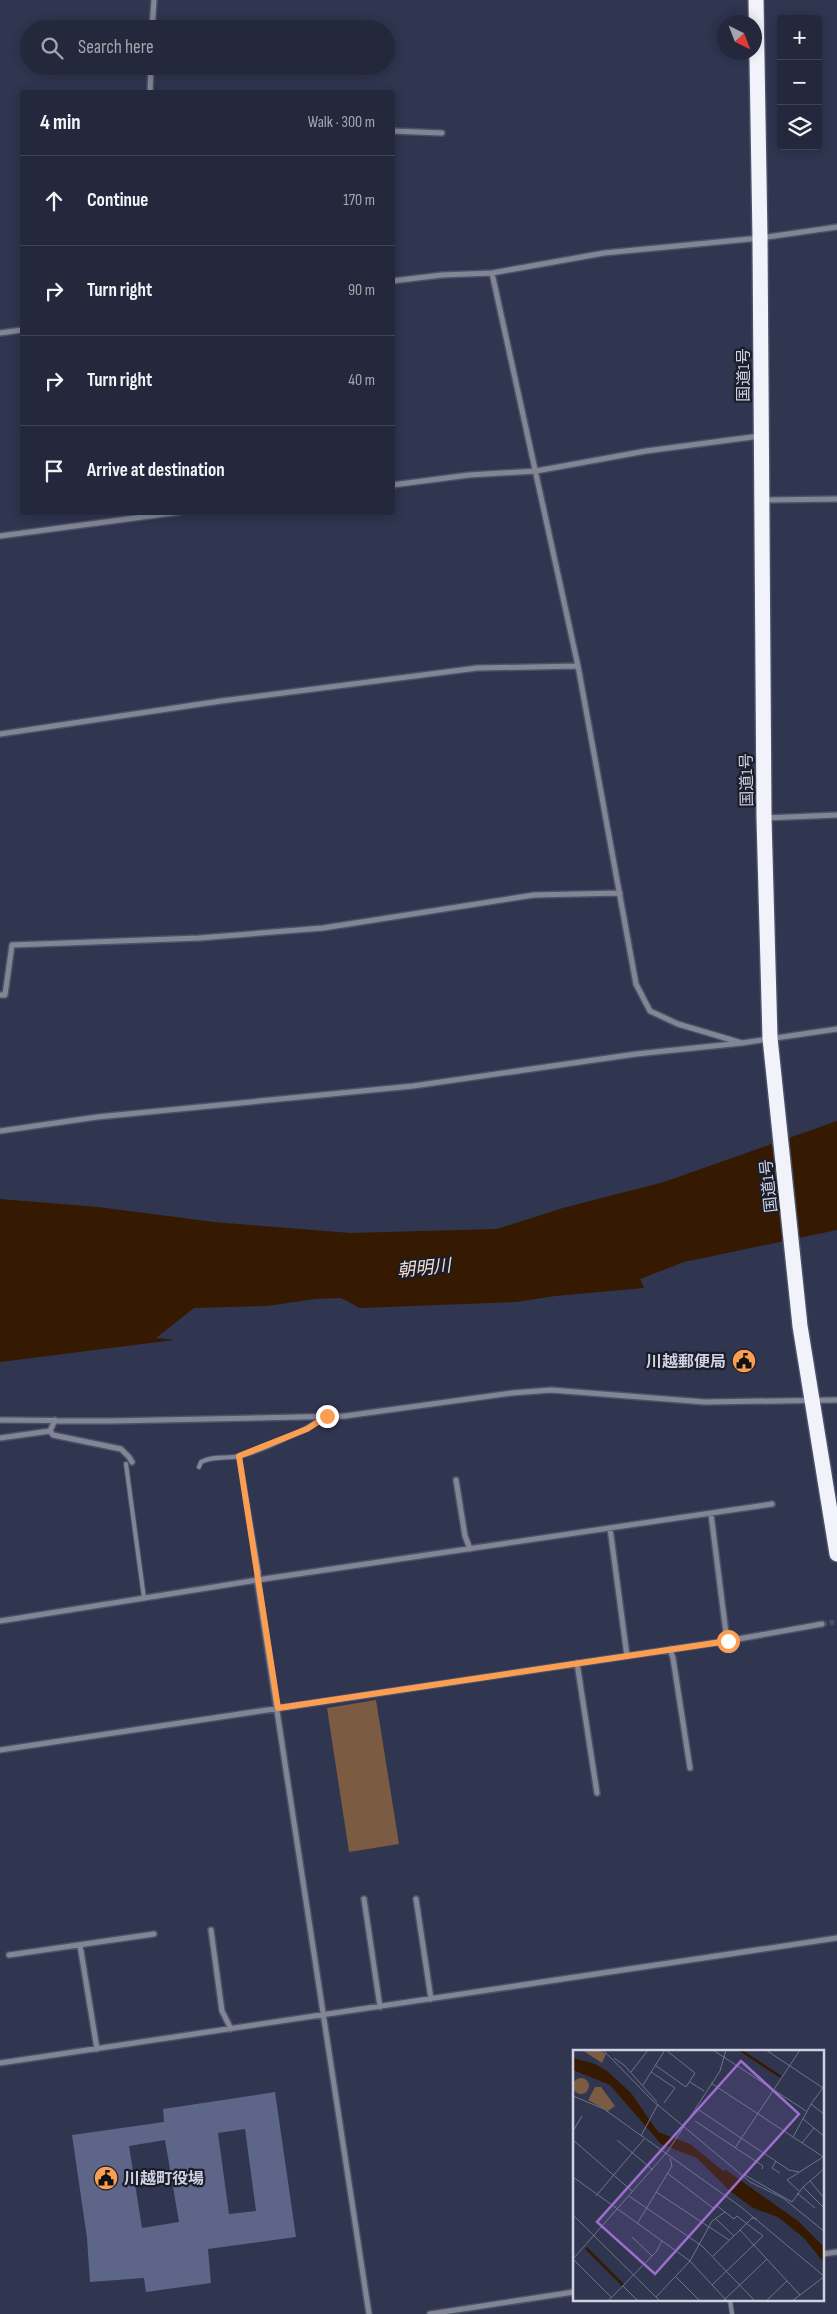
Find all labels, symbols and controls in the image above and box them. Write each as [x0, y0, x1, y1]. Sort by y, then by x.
north arrow [717, 15, 762, 60]
map controls [777, 15, 822, 150]
button: + [777, 15, 822, 60]
search box [20, 20, 395, 75]
icon: search [38, 34, 66, 62]
text: Search here [78, 36, 154, 59]
button: − [777, 60, 822, 105]
button: layers [777, 105, 822, 150]
text: 4 min [40, 110, 81, 135]
text: Walk · 300 m [308, 113, 375, 132]
icon: ahead [40, 187, 68, 215]
text: Continue [87, 189, 148, 212]
text: 170 m [343, 191, 375, 210]
icon: right [40, 277, 68, 305]
text: Turn right [87, 279, 152, 302]
text: 90 m [348, 281, 375, 300]
street label: 国道1号 [735, 348, 754, 402]
icon: right [40, 367, 68, 395]
text: Turn right [87, 369, 152, 392]
text: 40 m [348, 371, 375, 390]
icon: arrive [40, 457, 68, 485]
text: Arrive at destination [87, 459, 225, 482]
street label: 国道1号 [738, 753, 757, 807]
street label: 国道1号 [757, 1158, 782, 1213]
water label: 朝明川 [396, 1255, 454, 1282]
public building icon: 川越郵便局 [731, 1348, 757, 1374]
place label: 川越郵便局 [646, 1352, 726, 1372]
route end [316, 1405, 339, 1428]
route start [717, 1630, 740, 1653]
inset map [573, 2050, 824, 2302]
public building icon: 川越町役場 [93, 2165, 119, 2191]
place label: 川越町役場 [124, 2169, 204, 2189]

